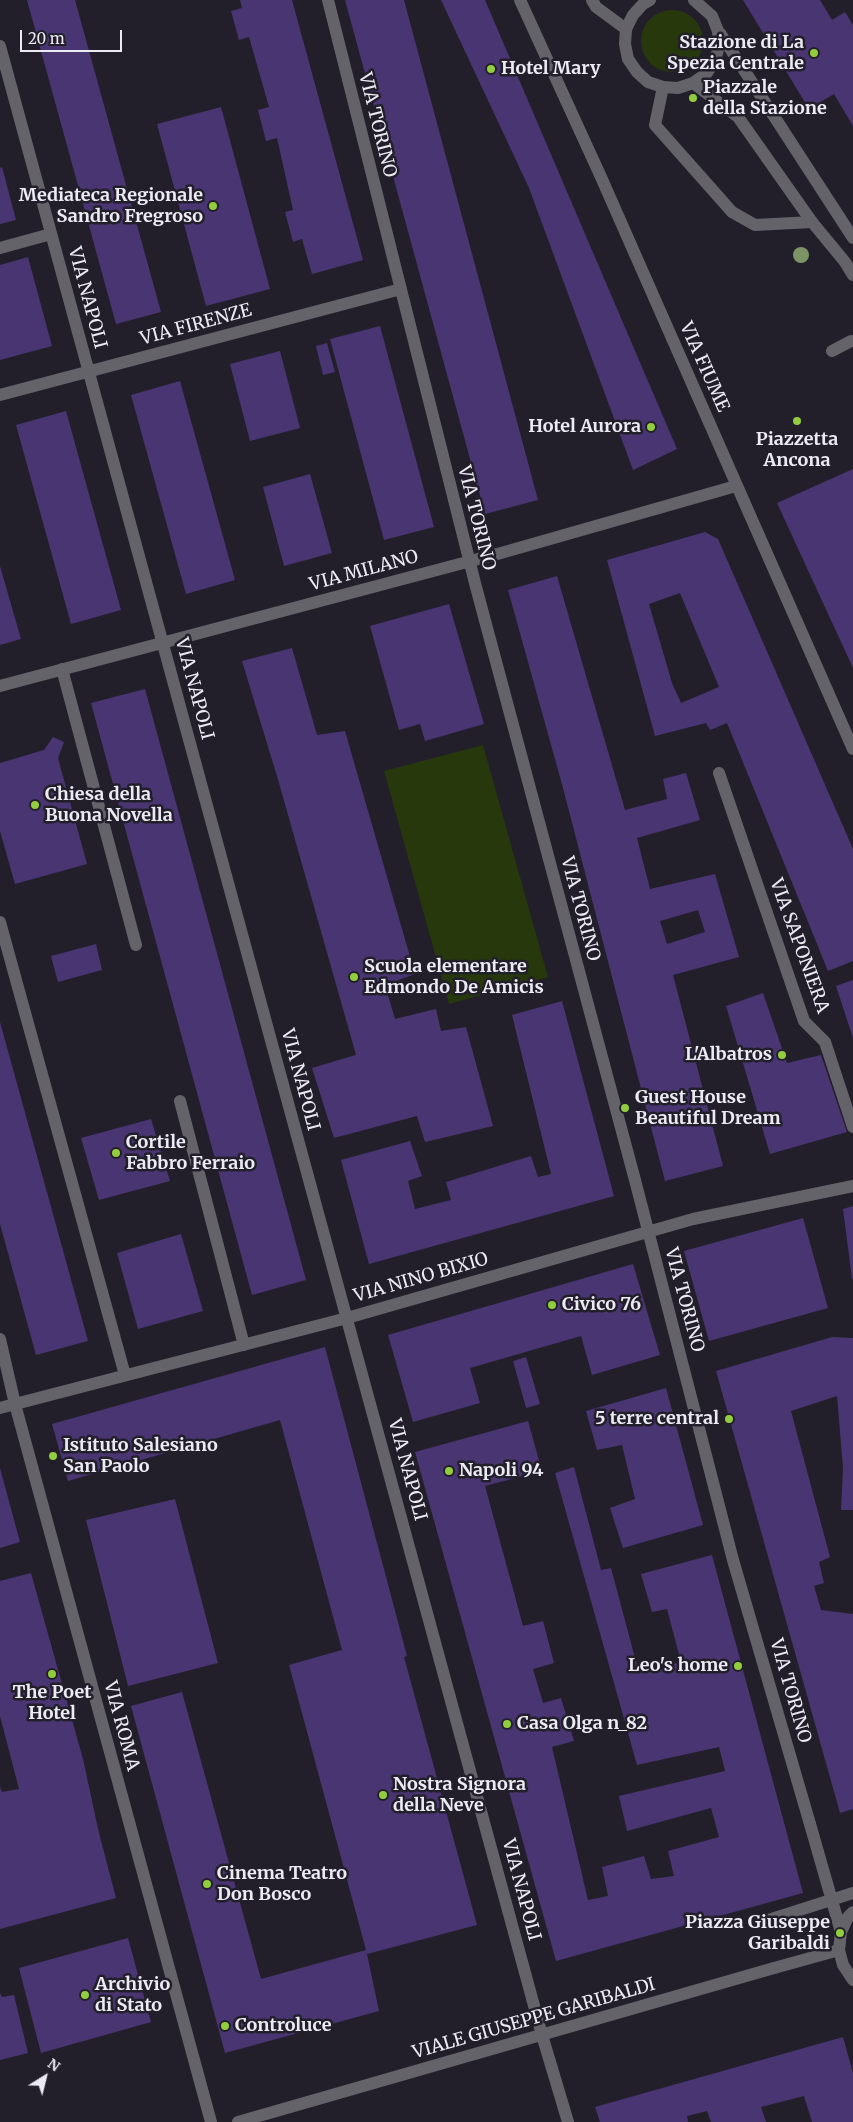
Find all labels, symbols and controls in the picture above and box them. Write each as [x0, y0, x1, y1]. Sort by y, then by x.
scale bar [22, 20, 125, 52]
text: 20 m [28, 29, 65, 48]
place label: Stazione di La Spezia Centrale [667, 32, 804, 74]
marker: Stazione di La Spezia Centrale [808, 47, 820, 59]
place label: Hotel Mary [501, 58, 601, 80]
marker: Hotel Mary [485, 63, 497, 75]
street label: VIA TORINO [354, 70, 400, 180]
place label: Piazzale della Stazione [703, 77, 827, 120]
marker: Piazzale della Stazione [687, 92, 699, 104]
place label: Mediateca Regionale Sandro Fregroso [19, 185, 203, 228]
marker: Mediateca Regionale Sandro Fregroso [207, 200, 219, 212]
street label: VIA NAPOLI [63, 245, 111, 351]
street label: VIA FIRENZE [138, 300, 254, 350]
street label: VIA FIUME [675, 319, 733, 415]
marker: Piazzetta Ancona [791, 415, 803, 427]
place label: Hotel Aurora [528, 416, 641, 438]
marker: Hotel Aurora [645, 421, 657, 433]
place label: Piazzetta Ancona [756, 429, 838, 472]
street label: VIA TORINO [453, 463, 499, 573]
street label: VIA MILANO [307, 546, 421, 596]
street label: VIA NAPOLI [170, 636, 218, 742]
place label: Chiesa della Buona Novella [45, 784, 173, 826]
marker: Chiesa della Buona Novella [29, 799, 41, 811]
street label: VIA TORINO [556, 854, 604, 964]
street label: VIA SAPONIERA [765, 876, 833, 1016]
place label: Scuola elementare Edmondo De Amicis [364, 956, 544, 999]
marker: Scuola elementare Edmondo De Amicis [348, 971, 360, 983]
street label: VIA NAPOLI [276, 1027, 324, 1133]
place label: L'Albatros [685, 1044, 772, 1066]
marker: L'Albatros [776, 1049, 788, 1061]
place label: Guest House Beautiful Dream [635, 1087, 781, 1130]
marker: Guest House Beautiful Dream [619, 1102, 631, 1114]
place label: Cortile Fabbro Ferraio [126, 1132, 255, 1174]
marker: Cortile Fabbro Ferraio [110, 1147, 122, 1159]
street label: VIA TORINO [660, 1245, 708, 1355]
street label: VIA NINO BIXIO [351, 1248, 491, 1308]
place label: Civico 76 [562, 1294, 641, 1316]
marker: Civico 76 [546, 1299, 558, 1311]
place label: 5 terre central [595, 1408, 719, 1430]
marker: 5 terre central [723, 1413, 735, 1425]
street label: VIA NAPOLI [383, 1417, 431, 1523]
place label: Istituto Salesiano San Paolo [63, 1435, 218, 1478]
marker: Istituto Salesiano San Paolo [47, 1450, 59, 1462]
place label: Napoli 94 [459, 1460, 543, 1482]
marker: Napoli 94 [443, 1465, 455, 1477]
street label: VIA TORINO [765, 1636, 815, 1746]
place label: Leo's home [628, 1655, 728, 1677]
marker: Leo's home [732, 1660, 744, 1672]
marker: The Poet Hotel [46, 1668, 58, 1680]
street label: VIA ROMA [99, 1679, 143, 1773]
place label: The Poet Hotel [13, 1682, 91, 1725]
place label: Casa Olga n_82 [517, 1713, 647, 1735]
marker: Casa Olga n_82 [501, 1718, 513, 1730]
place label: Nostra Signora della Neve [393, 1774, 526, 1816]
marker: Nostra Signora della Neve [377, 1789, 389, 1801]
street label: VIA NAPOLI [497, 1837, 545, 1943]
place label: Cinema Teatro Don Bosco [217, 1863, 347, 1906]
marker: Cinema Teatro Don Bosco [201, 1878, 213, 1890]
place label: Piazza Giuseppe Garibaldi [685, 1912, 830, 1955]
marker: Piazza Giuseppe Garibaldi [834, 1927, 846, 1939]
place label: Archivio di Stato [95, 1974, 170, 2016]
street label: VIALE GIUSEPPE GARIBALDI [410, 1974, 658, 2064]
marker: Archivio di Stato [79, 1989, 91, 2001]
place label: Controluce [235, 2015, 331, 2037]
marker: Controluce [219, 2020, 231, 2032]
north arrow [20, 2052, 70, 2102]
text: N [44, 2054, 64, 2075]

